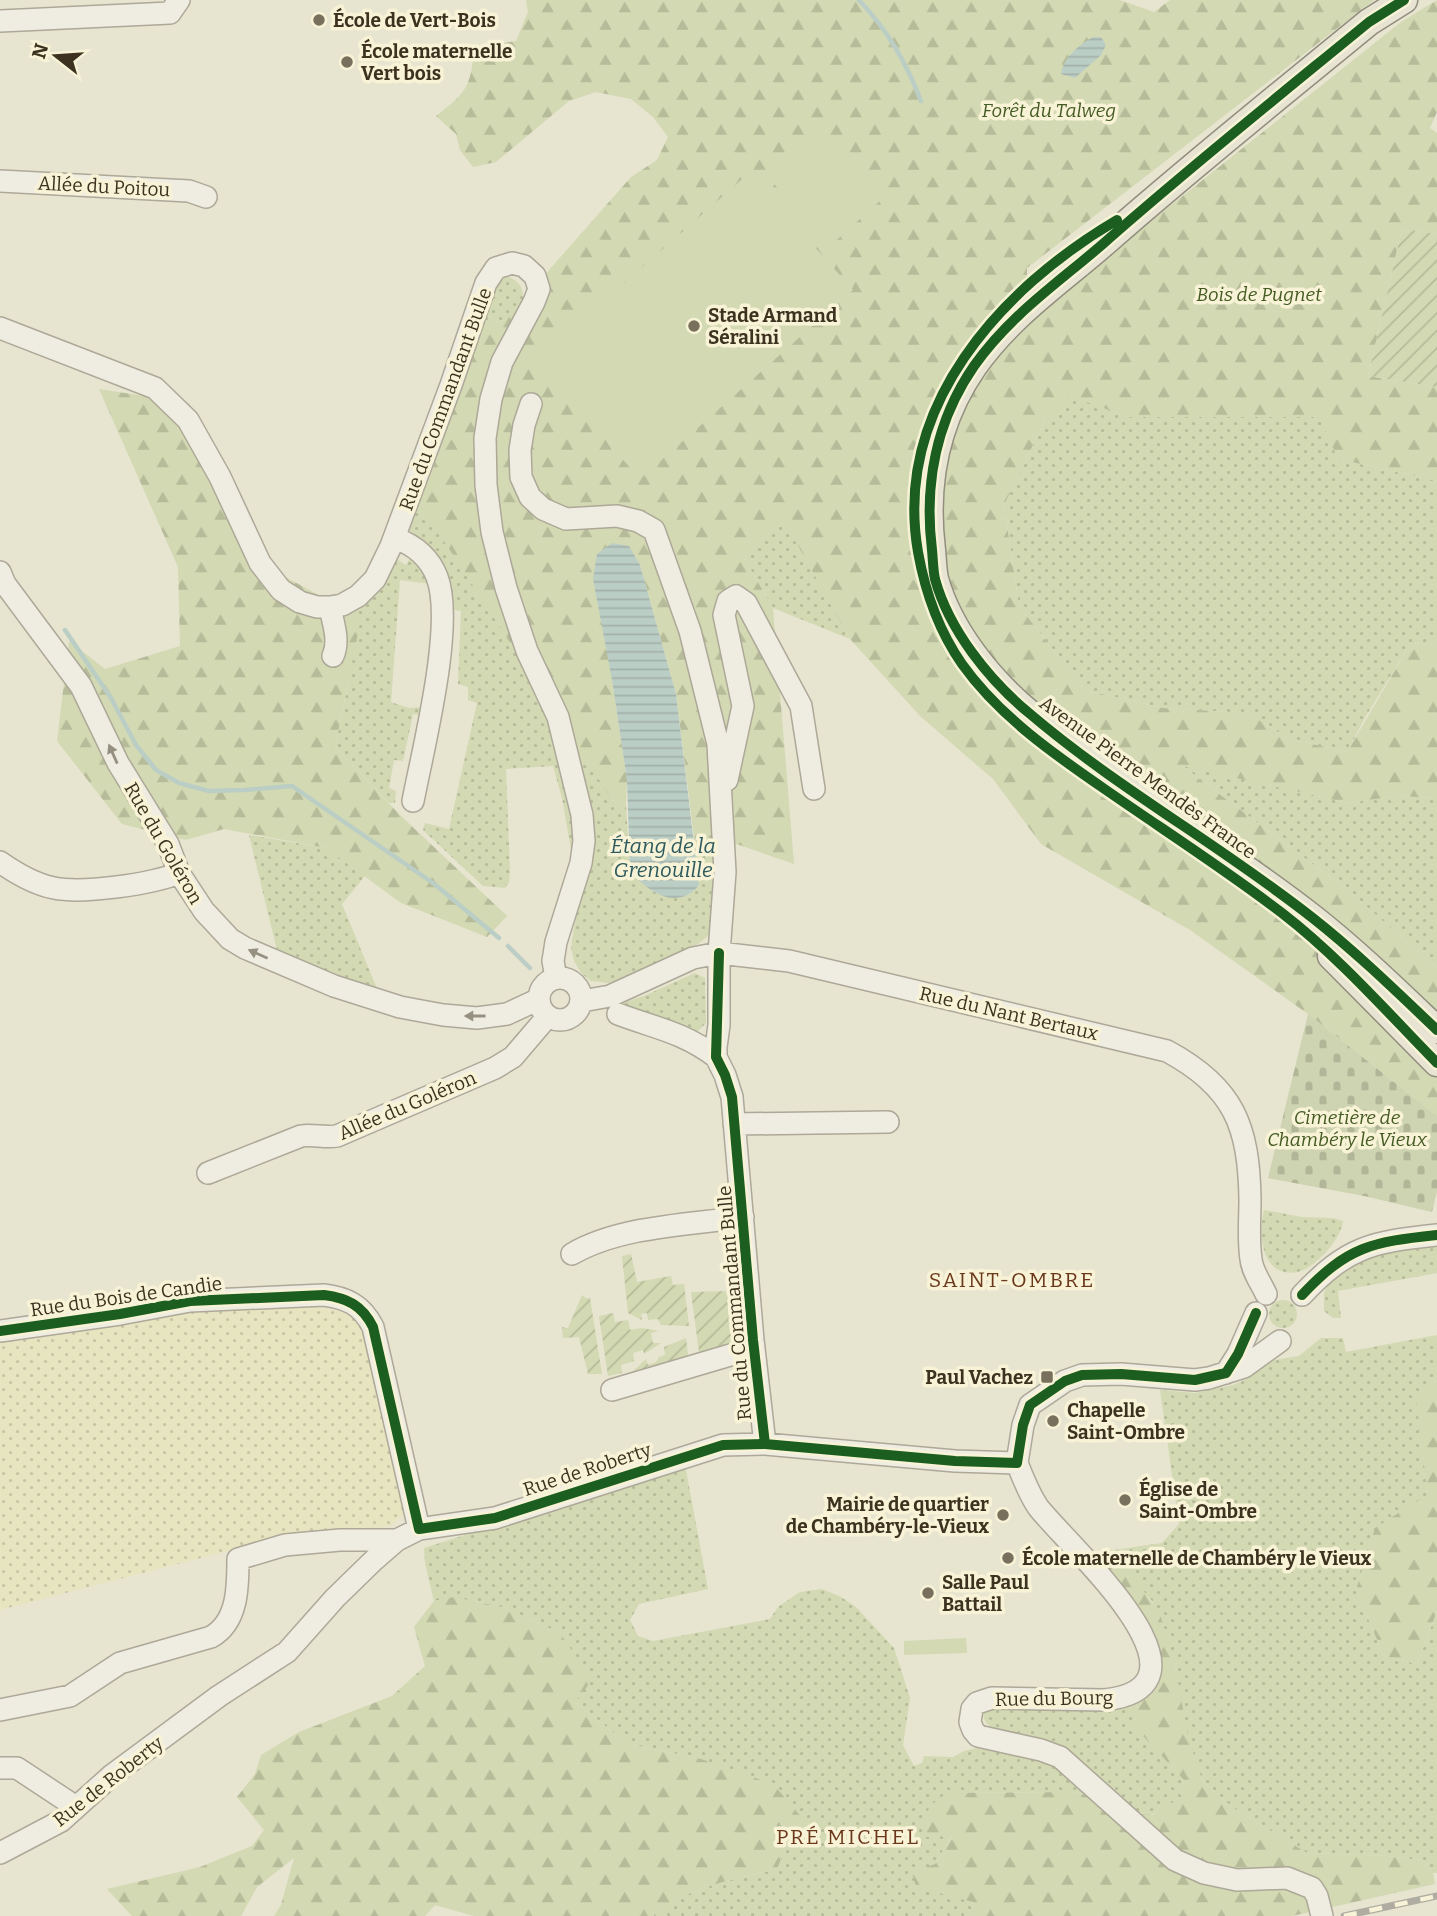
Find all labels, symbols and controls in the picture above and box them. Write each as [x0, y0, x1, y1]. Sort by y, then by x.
place label: École de Vert-Bois [333, 7, 496, 32]
marker: École de Vert-Bois [311, 12, 327, 28]
north arrow [21, 21, 91, 91]
place label: École maternelle Vert bois [361, 38, 513, 85]
text: N [27, 40, 53, 62]
marker: École maternelle Vert bois [339, 54, 355, 70]
park label: Forêt du Talweg [982, 99, 1116, 122]
street label: Allée du Poitou [37, 172, 171, 201]
park label: Bois de Pugnet [1196, 283, 1322, 306]
street label: Rue du Commandant Bulle [394, 285, 497, 514]
place label: Stade Armand Séralini [708, 304, 838, 349]
marker: Stade Armand Séralini [686, 318, 702, 334]
street label: Avenue Pierre Mendès France [1035, 691, 1260, 864]
one-way arrow [108, 743, 119, 764]
street label: Rue du Goléron [119, 778, 208, 908]
water label: Étang de la Grenouille [610, 833, 716, 883]
one-way arrow [248, 948, 268, 960]
street label: Rue du Nant Bertaux [917, 982, 1101, 1045]
one-way arrow [464, 1011, 486, 1022]
street label: Allée du Goléron [335, 1066, 479, 1145]
park label: Cimetière de Chambéry le Vieux [1267, 1106, 1428, 1151]
street label: Rue du Commandant Bulle [713, 1185, 756, 1421]
district label: SAINT-OMBRE [929, 1267, 1095, 1293]
street label: Rue du Bois de Candie [29, 1272, 224, 1321]
place label: Paul Vachez [925, 1366, 1033, 1389]
marker: Paul Vachez [1039, 1369, 1055, 1385]
place label: Chapelle Saint-Ombre [1067, 1399, 1185, 1444]
marker: Chapelle Saint-Ombre [1045, 1413, 1061, 1429]
street label: Rue de Roberty [520, 1438, 655, 1501]
place label: Église de Saint-Ombre [1139, 1476, 1257, 1523]
marker: Église de Saint-Ombre [1117, 1492, 1133, 1508]
place label: Mairie de quartier de Chambéry-le-Vieux [786, 1493, 989, 1538]
marker: Mairie de quartier de Chambéry-le-Vieux [995, 1507, 1011, 1523]
place label: École maternelle de Chambéry le Vieux [1022, 1545, 1372, 1570]
marker: École maternelle de Chambéry le Vieux [1000, 1550, 1016, 1566]
place label: Salle Paul Battail [942, 1571, 1029, 1616]
marker: Salle Paul Battail [920, 1585, 936, 1601]
street label: Rue du Bourg [995, 1686, 1114, 1711]
street label: Rue de Roberty [49, 1731, 169, 1831]
district label: PRÉ MICHEL [776, 1824, 920, 1850]

